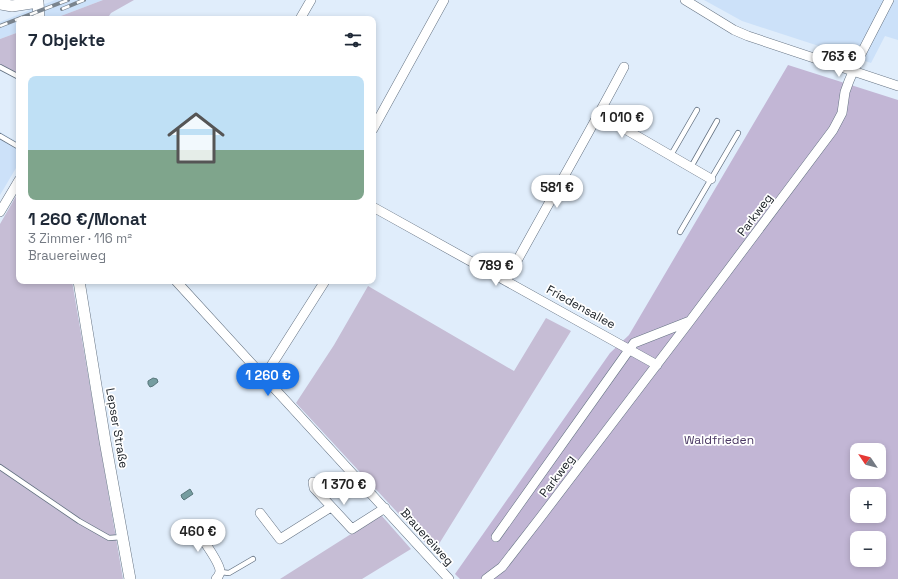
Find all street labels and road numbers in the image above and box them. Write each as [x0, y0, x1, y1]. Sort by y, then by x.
street label: Parkweg [734, 191, 776, 239]
street label: Friedensallee [544, 281, 618, 333]
street label: Lepser Straße [102, 387, 132, 469]
street label: Parkweg [536, 452, 578, 500]
street label: Brauereiweg [397, 505, 457, 569]

